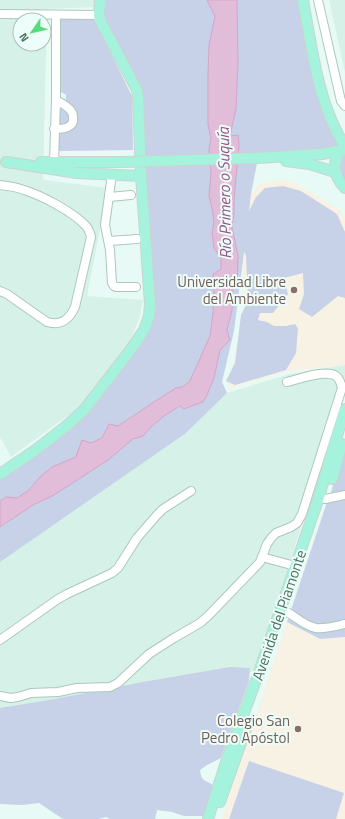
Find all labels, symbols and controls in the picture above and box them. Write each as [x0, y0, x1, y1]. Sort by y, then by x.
north arrow [12, 12, 52, 52]
text: N [15, 30, 32, 45]
water label: Río Primero o Suquía [211, 126, 237, 259]
place label: Universidad Libre del Ambiente [177, 270, 286, 310]
marker: Universidad Libre del Ambiente [289, 285, 299, 295]
street label: Avenida del Piamonte [246, 547, 312, 683]
place label: Colegio San Pedro Apóstol [201, 709, 290, 749]
marker: Colegio San Pedro Apóstol [293, 724, 303, 734]

